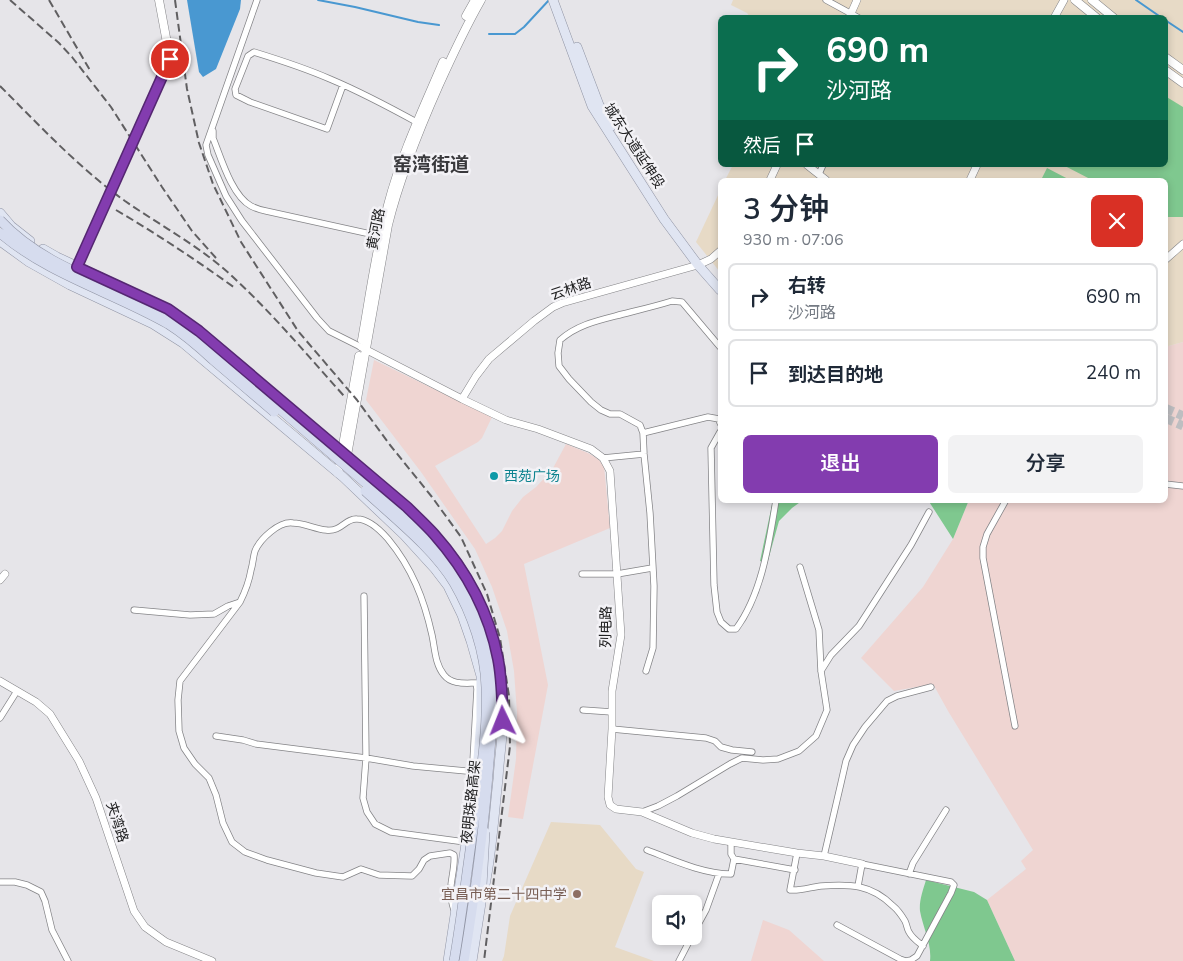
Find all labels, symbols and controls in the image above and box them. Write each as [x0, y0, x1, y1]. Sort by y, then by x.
text: 690 m [826, 27, 929, 74]
icon: right [743, 35, 808, 100]
pin [149, 38, 191, 80]
icon: arrive [156, 45, 184, 73]
text: 沙河路 [826, 76, 892, 106]
street label: 城东大道延伸段 [599, 100, 669, 192]
icon: arrive [791, 130, 819, 158]
text: 然后 [743, 133, 781, 159]
district label: 窑湾街道 [393, 152, 469, 178]
text: 3 分钟 [743, 189, 829, 230]
button: close [1091, 195, 1143, 247]
street label: 黄河路 [363, 207, 389, 251]
text: 930 m · 07:06 [743, 229, 844, 251]
street label: 云林路 [548, 273, 594, 305]
text: 右转 [788, 273, 826, 299]
icon: right [745, 283, 773, 311]
text: 690 m [1086, 284, 1141, 310]
text: 沙河路 [788, 302, 836, 324]
icon: arrive [745, 359, 773, 387]
text: 240 m [1086, 360, 1141, 386]
text: 到达目的地 [788, 362, 883, 388]
button: 退出 [743, 435, 938, 493]
button: 分享 [948, 435, 1143, 493]
place label: 西苑广场 [504, 467, 560, 486]
marker: 西苑广场 [488, 470, 500, 482]
street label: 列电路 [596, 606, 616, 648]
position arrow [476, 694, 528, 746]
street label: 夜明珠路高架 [457, 759, 485, 845]
street label: 夹湾路 [101, 799, 133, 845]
place label: 宜昌市第二十四中学 [441, 885, 567, 904]
marker: 宜昌市第二十四中学 [571, 888, 583, 900]
map controls [652, 895, 702, 945]
button: sound [652, 895, 702, 945]

